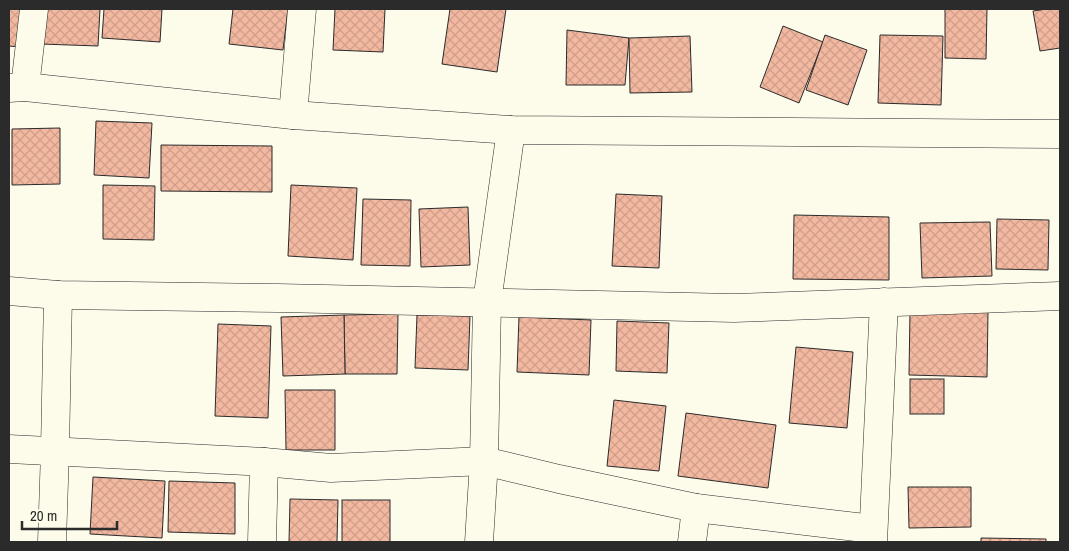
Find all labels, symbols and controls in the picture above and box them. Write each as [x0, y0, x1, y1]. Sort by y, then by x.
scale bar [22, 498, 118, 530]
text: 20 m [30, 505, 57, 526]

